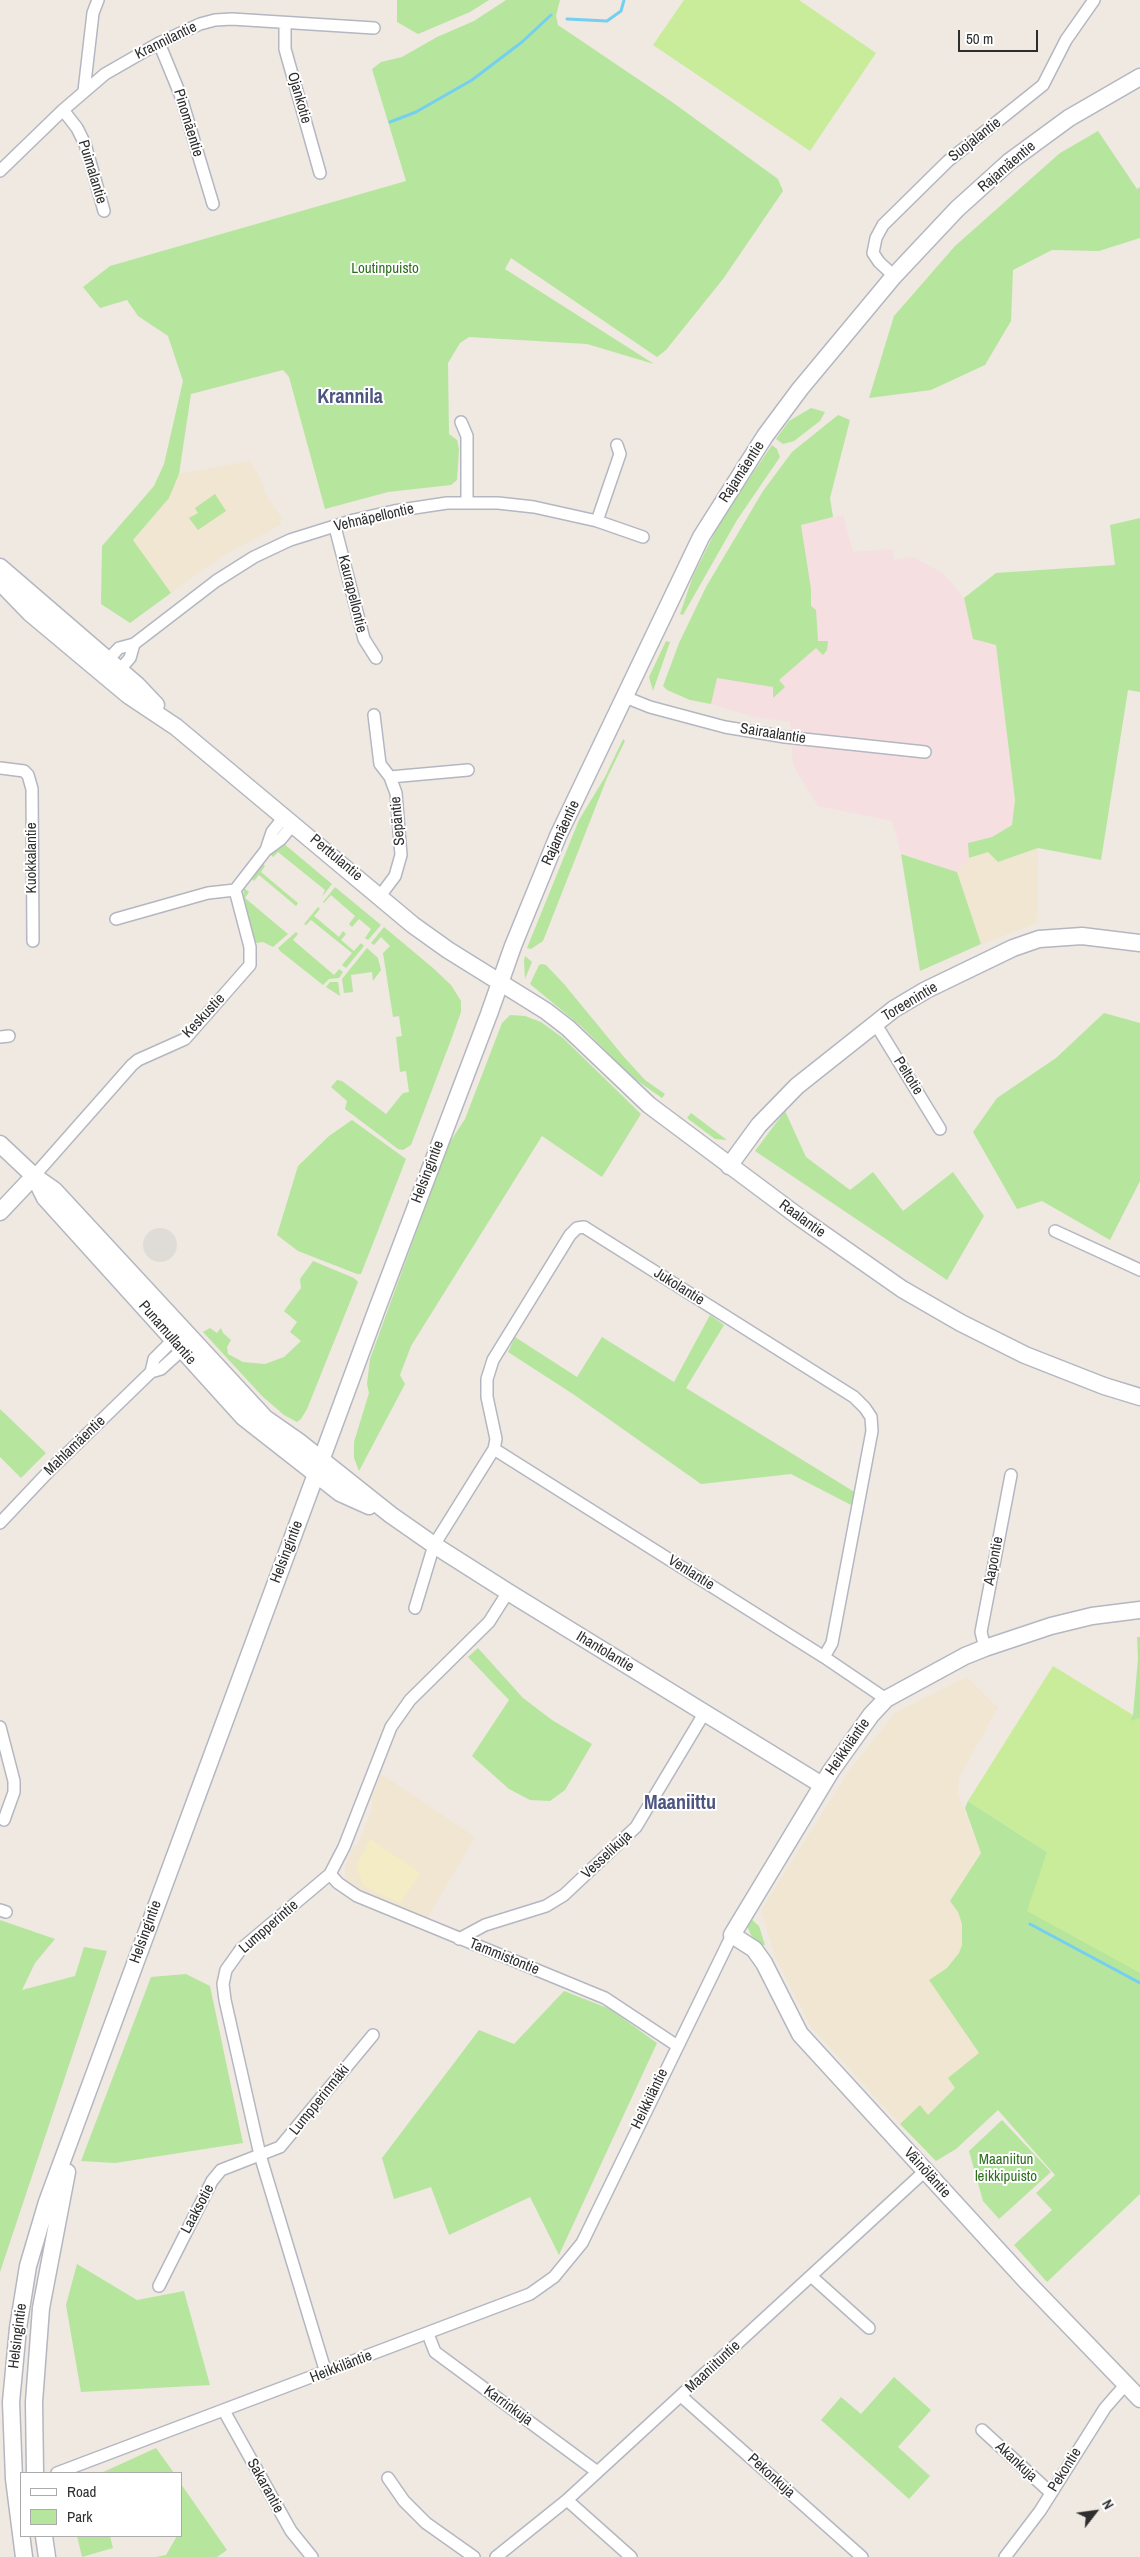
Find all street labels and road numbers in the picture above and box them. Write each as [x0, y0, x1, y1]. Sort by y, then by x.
street label: Krannilantie [132, 18, 200, 64]
street label: Ojankotie [283, 70, 315, 126]
street label: Pinomäentie [169, 87, 207, 159]
street label: Suojalantie [945, 114, 1005, 166]
street label: Puimalantie [74, 138, 110, 206]
street label: Rajamäentie [975, 138, 1039, 196]
street label: Rajamäentie [715, 438, 769, 506]
street label: Vehnäpellontie [332, 500, 416, 536]
street label: Kaurapellontie [334, 553, 370, 635]
street label: Sairaalantie [739, 720, 807, 748]
street label: Sepäntie [387, 796, 409, 846]
street label: Rajamäentie [538, 798, 584, 868]
street label: Kuokkalantie [23, 822, 41, 894]
street label: Perttulantie [306, 831, 366, 885]
street label: Toreenintie [879, 978, 941, 1026]
street label: Keskustie [179, 990, 229, 1042]
street label: Peltotie [889, 1054, 927, 1098]
street label: Helsingintie [408, 1138, 448, 1206]
street label: Raalantie [775, 1196, 829, 1242]
street label: Jukolantie [650, 1265, 708, 1309]
street label: Punamullantie [134, 1297, 200, 1369]
street label: Mahlamäentie [41, 1412, 109, 1480]
street label: Helsingintie [267, 1518, 307, 1586]
street label: Aapontie [980, 1535, 1008, 1587]
street label: Venlantie [664, 1552, 718, 1594]
street label: Ihantolantie [573, 1628, 637, 1676]
street label: Heikkiläntie [822, 1715, 874, 1779]
street label: Vesselikuja [578, 1827, 636, 1883]
street label: Lumpperintie [236, 1896, 302, 1958]
street label: Helsingintie [126, 1898, 166, 1966]
street label: Tammistontie [466, 1935, 542, 1979]
street label: Lumpperinmäki [286, 2061, 354, 2139]
street label: Heikkiläntie [628, 2066, 672, 2132]
street label: Väinöläntie [900, 2144, 954, 2202]
street label: Laaksotie [178, 2181, 218, 2237]
street label: Helsingintie [5, 2302, 31, 2370]
street label: Maaniituntie [682, 2337, 744, 2397]
street label: Heikkiläntie [307, 2347, 375, 2387]
street label: Karrinkuja [480, 2382, 536, 2430]
street label: Akankuja [991, 2438, 1041, 2486]
street label: Pekontie [1045, 2445, 1085, 2495]
street label: Pekonkuja [744, 2450, 798, 2502]
street label: Sakarantie [243, 2456, 287, 2516]

